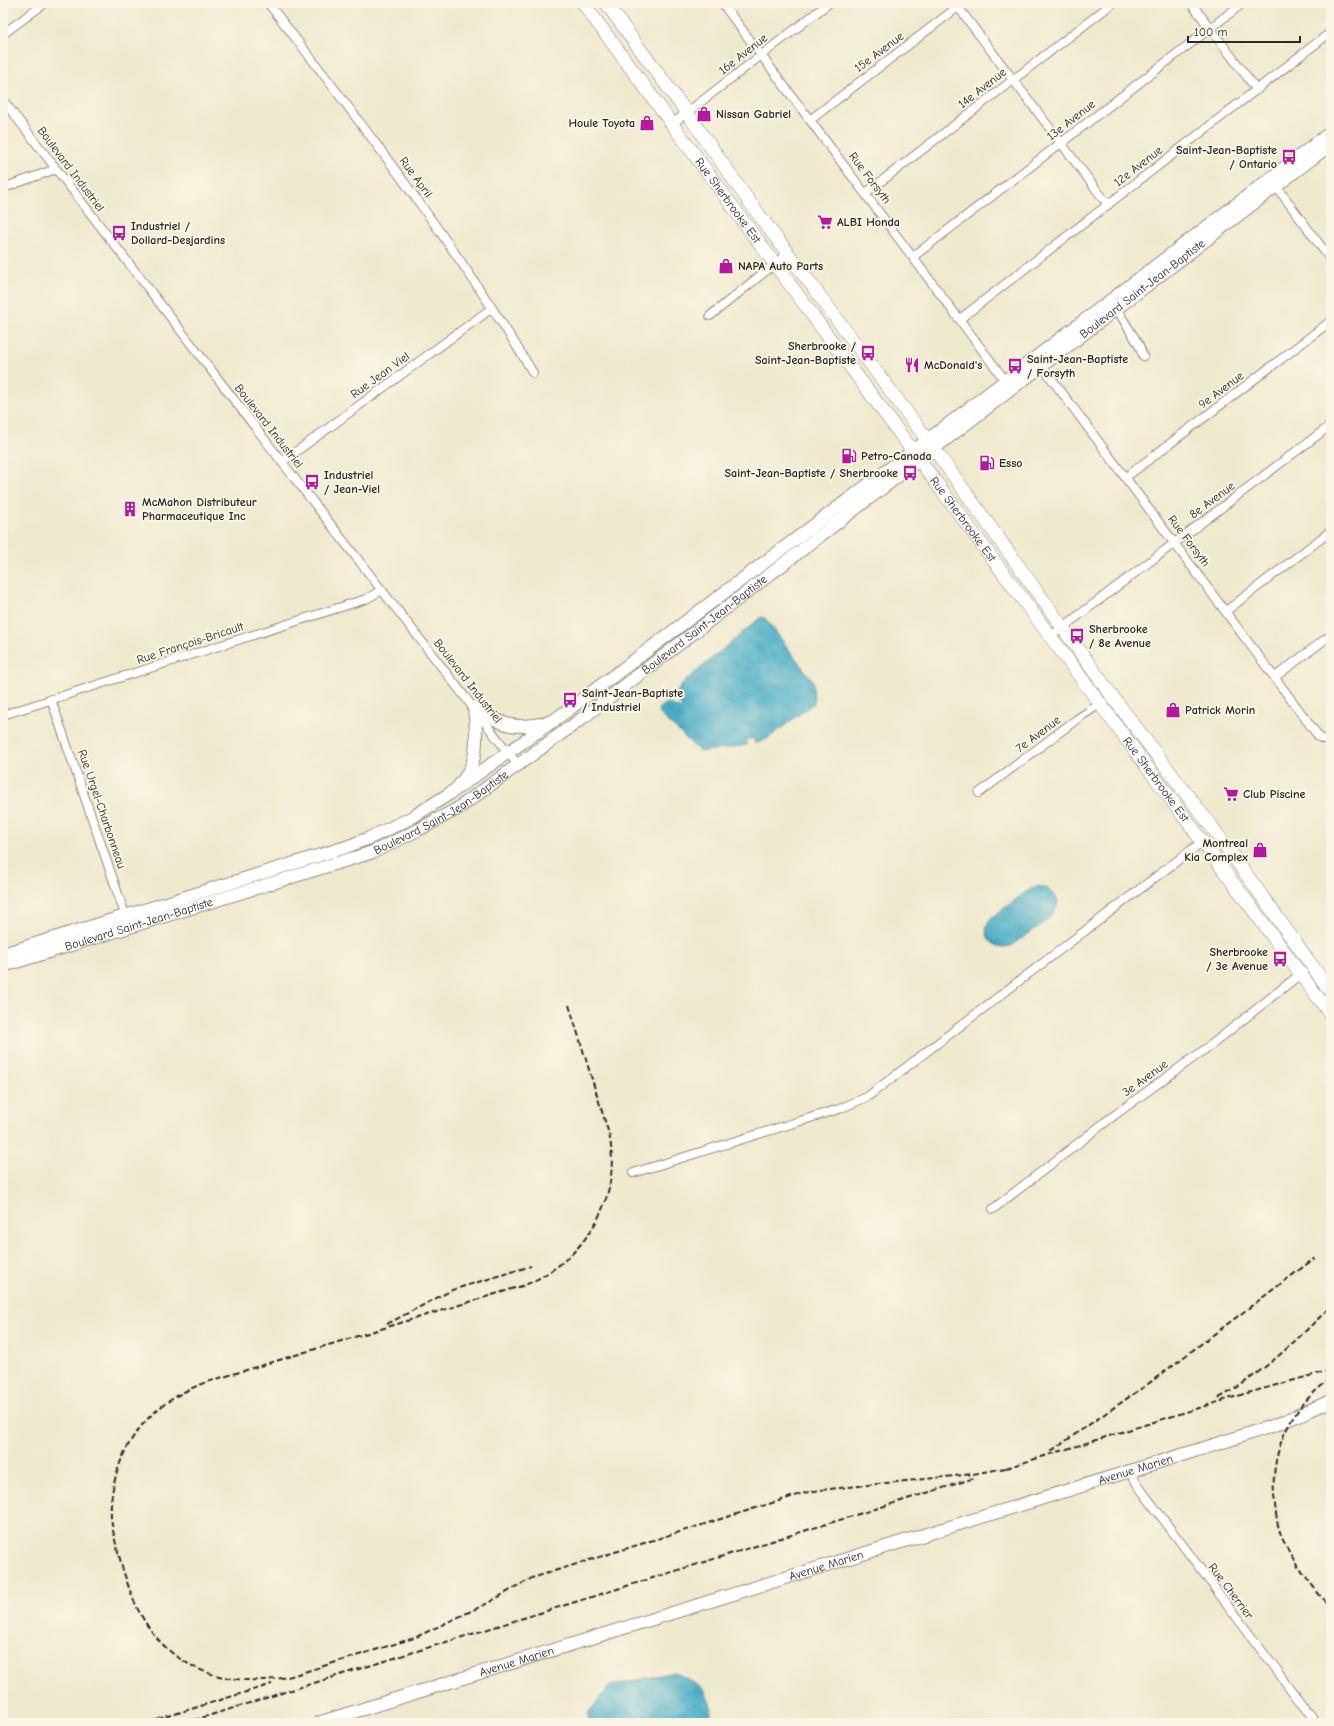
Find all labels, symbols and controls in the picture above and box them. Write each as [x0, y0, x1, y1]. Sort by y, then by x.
scale bar [1188, 18, 1300, 44]
text: 100 m [1194, 25, 1227, 39]
street label: 15e Avenue [852, 29, 906, 75]
street label: 16e Avenue [716, 31, 770, 77]
street label: 14e Avenue [955, 65, 1009, 111]
street label: 13e Avenue [1044, 97, 1098, 143]
shop icon: Nissan Gabriel [695, 105, 713, 123]
place label: Nissan Gabriel [716, 107, 791, 121]
shop icon: Houle Toyota [638, 114, 656, 132]
place label: Houle Toyota [568, 116, 635, 130]
street label: Boulevard Industriel [35, 124, 107, 214]
street label: 12e Avenue [1111, 143, 1165, 189]
place label: Saint-Jean-Baptiste / Ontario [1176, 143, 1277, 171]
bus stop icon: Saint-Jean-Baptiste / Ontario [1280, 148, 1298, 166]
street label: Rue Forsyth [846, 149, 894, 207]
street label: Rue April [397, 154, 435, 200]
street label: Rue Sherbrooke Est [692, 155, 764, 246]
supermarket icon: ALBI Honda [816, 213, 834, 231]
place label: ALBI Honda [837, 215, 900, 229]
place label: Industriel / Dollard-Desjardins [131, 219, 225, 247]
bus stop icon: Industriel / Dollard-Desjardins [110, 224, 128, 242]
street label: Boulevard Saint-Jean-Baptiste [1077, 236, 1208, 341]
shop icon: NAPA Auto Parts [717, 257, 735, 275]
place label: NAPA Auto Parts [738, 259, 823, 273]
place label: Sherbrooke / Saint-Jean-Baptiste [755, 339, 856, 367]
bus stop icon: Sherbrooke / Saint-Jean-Baptiste [859, 344, 877, 362]
street label: Rue Jean Viel [348, 349, 412, 401]
place label: Saint-Jean-Baptiste / Forsyth [1027, 352, 1128, 380]
restaurant icon: McDonald's [903, 356, 921, 374]
bus stop icon: Saint-Jean-Baptiste / Forsyth [1006, 357, 1024, 375]
place label: McDonald's [924, 358, 982, 372]
street label: 9e Avenue [1196, 368, 1246, 412]
street label: Boulevard Industriel [232, 381, 306, 471]
fuel station icon: Petro-Canada [840, 447, 858, 465]
place label: Petro-Canada [861, 449, 932, 463]
fuel station icon: Esso [978, 454, 996, 472]
place label: Esso [999, 456, 1023, 470]
bus stop icon: Saint-Jean-Baptiste / Sherbrooke [901, 464, 919, 482]
place label: Saint-Jean-Baptiste / Sherbrooke [725, 466, 898, 480]
place label: Industriel / Jean-Viel [324, 468, 380, 496]
bus stop icon: Industriel / Jean-Viel [303, 473, 321, 491]
street label: Rue Sherbrooke Est [927, 474, 1000, 565]
street label: 8e Avenue [1187, 479, 1237, 521]
place label: McMahon Distributeur Pharmaceutique Inc [142, 495, 257, 523]
building icon: McMahon Distributeur Pharmaceutique Inc [121, 500, 139, 518]
street label: Rue Forsyth [1165, 512, 1213, 570]
street label: Boulevard Saint-Jean-Baptiste [639, 572, 770, 677]
street label: Rue François-Bricault [135, 619, 246, 667]
place label: Sherbrooke / 8e Avenue [1089, 622, 1151, 650]
bus stop icon: Sherbrooke / 8e Avenue [1068, 627, 1086, 645]
street label: Boulevard Industriel [431, 636, 505, 726]
place label: Saint-Jean-Baptiste / Industriel [582, 686, 683, 714]
bus stop icon: Saint-Jean-Baptiste / Industriel [561, 691, 579, 709]
shop icon: Patrick Morin [1164, 701, 1182, 719]
place label: Patrick Morin [1185, 703, 1255, 717]
street label: 7e Avenue [1013, 713, 1063, 755]
street label: Rue Sherbrooke Est [1120, 734, 1193, 825]
street label: Rue Urgel-Charbonneau [75, 748, 129, 870]
street label: Boulevard Saint-Jean-Baptiste [371, 767, 511, 858]
supermarket icon: Club Piscine [1222, 785, 1240, 803]
place label: Club Piscine [1243, 787, 1306, 801]
place label: Montreal Kia Complex [1184, 836, 1248, 864]
shop icon: Montreal Kia Complex [1251, 841, 1269, 859]
street label: Boulevard Saint-Jean-Baptiste [63, 895, 214, 954]
place label: Sherbrooke / 3e Avenue [1206, 945, 1268, 973]
bus stop icon: Sherbrooke / 3e Avenue [1271, 950, 1289, 968]
street label: 3e Avenue [1120, 1057, 1170, 1099]
street label: Avenue Marien [1097, 1451, 1174, 1487]
street label: Avenue Marien [787, 1547, 865, 1583]
street label: Rue Cherrier [1206, 1560, 1257, 1622]
street label: Avenue Marien [478, 1643, 556, 1679]

